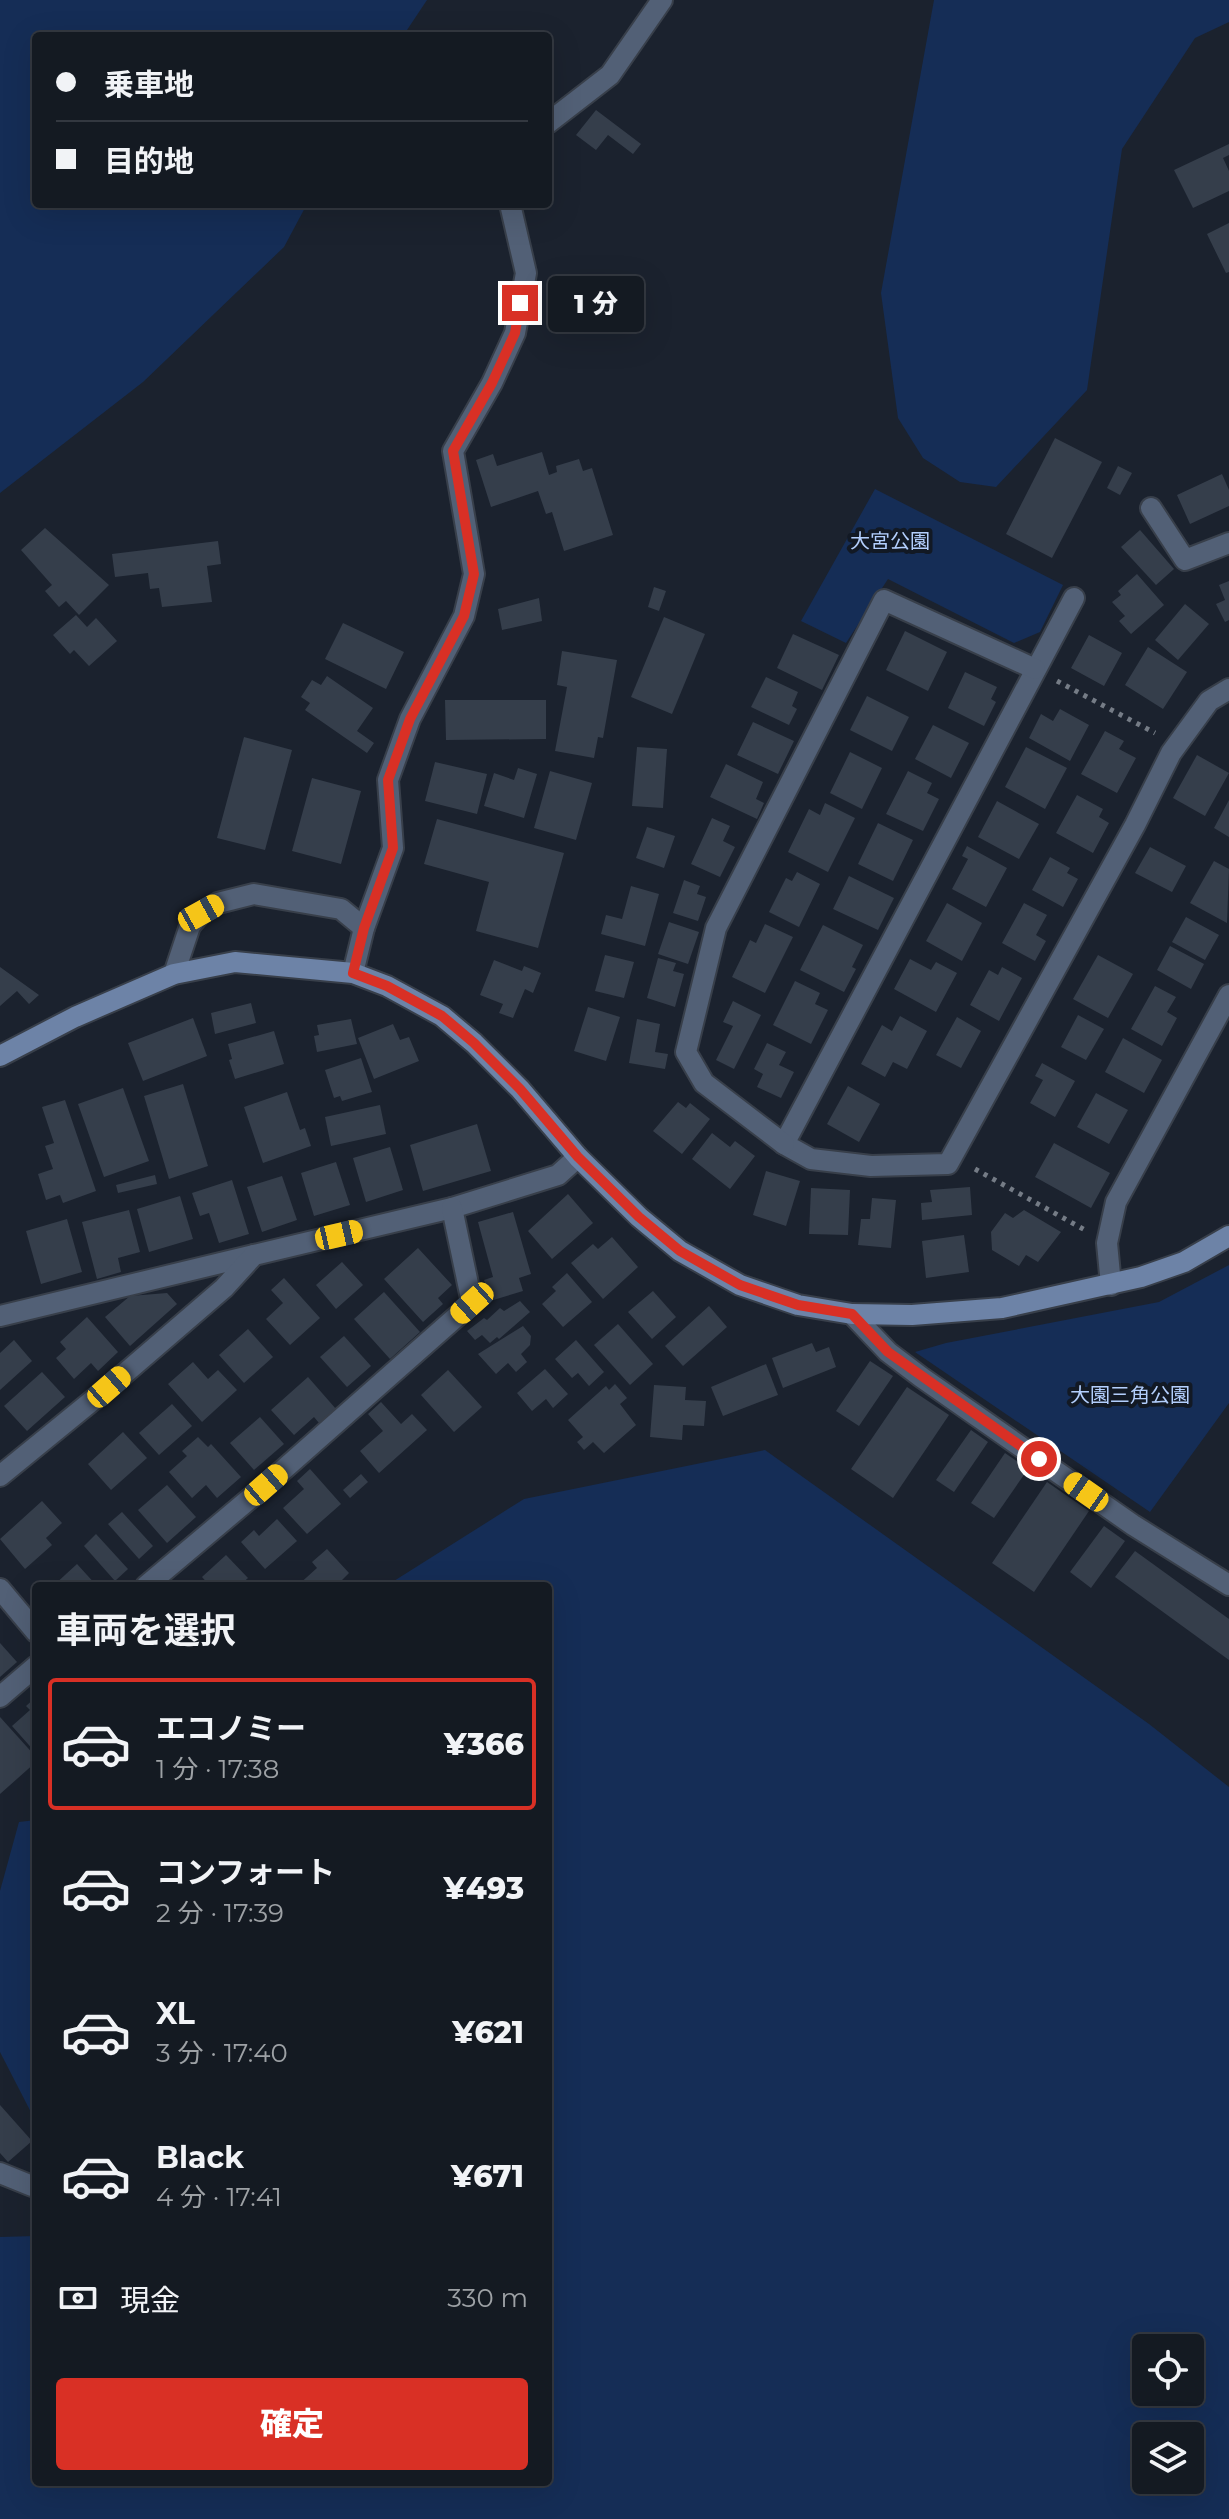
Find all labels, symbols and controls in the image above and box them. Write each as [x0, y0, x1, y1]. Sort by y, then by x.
text: 乗車地 [104, 66, 194, 103]
text: 目的地 [104, 143, 194, 180]
callout: 1 分 [548, 275, 644, 331]
route end [502, 285, 538, 321]
text: 1 分 [574, 288, 618, 320]
park label: 大宮公園 [850, 529, 930, 553]
car [174, 891, 228, 935]
car [313, 1218, 365, 1252]
car [446, 1278, 498, 1328]
car [83, 1362, 135, 1412]
park label: 大園三角公園 [1070, 1383, 1190, 1407]
route start [1021, 1441, 1057, 1477]
car [240, 1460, 292, 1510]
car [1059, 1468, 1113, 1516]
text: 車両を選択 [56, 1608, 236, 1652]
icon: car [60, 1708, 132, 1780]
text: エコノミー [156, 1710, 306, 1747]
text: ¥366 [444, 1726, 524, 1763]
text: 1 分 · 17:38 [156, 1753, 279, 1785]
icon: car [60, 1852, 132, 1924]
text: コンフォート [156, 1854, 335, 1891]
text: ¥493 [444, 1870, 524, 1907]
text: 2 分 · 17:39 [156, 1897, 284, 1929]
text: XL [156, 1995, 195, 2032]
icon: car [60, 1996, 132, 2068]
text: ¥621 [452, 2014, 524, 2051]
text: 3 分 · 17:40 [156, 2037, 288, 2069]
text: Black [156, 2139, 244, 2176]
icon: car [60, 2140, 132, 2212]
text: ¥671 [451, 2158, 524, 2195]
text: 4 分 · 17:41 [156, 2181, 282, 2213]
icon: cash [56, 2276, 100, 2320]
text: 現金 [120, 2282, 180, 2319]
text: 330 m [447, 2282, 528, 2314]
map controls [1132, 2334, 1204, 2494]
button: locate [1132, 2334, 1204, 2406]
button: 確定 [56, 2378, 528, 2470]
button: layers [1132, 2422, 1204, 2494]

